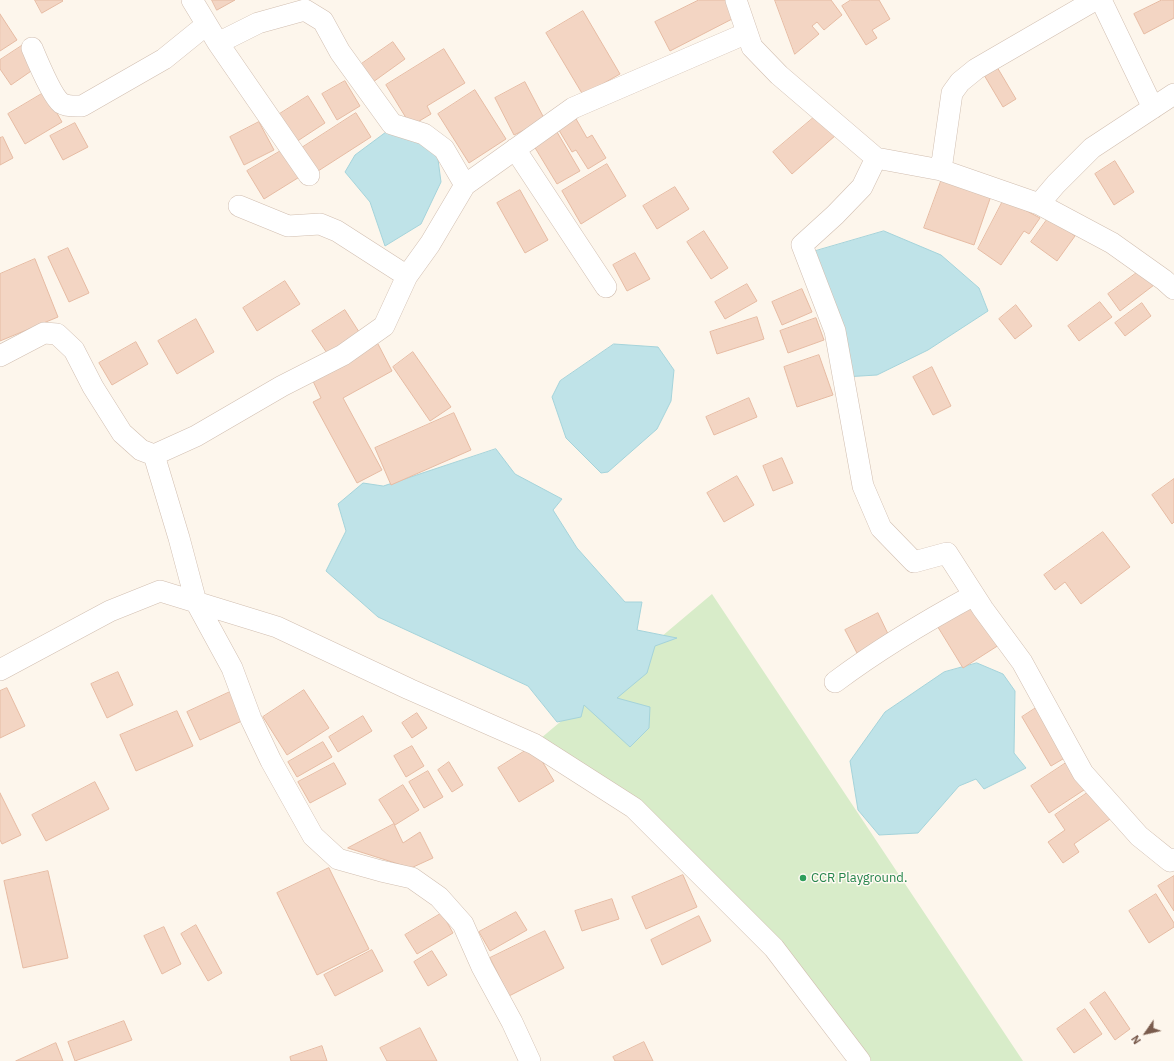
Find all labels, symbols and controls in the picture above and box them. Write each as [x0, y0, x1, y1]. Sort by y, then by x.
place label: CCR Playground. [811, 870, 907, 886]
marker: CCR Playground. [798, 873, 808, 883]
north arrow [1126, 1013, 1166, 1053]
text: N [1128, 1032, 1144, 1047]

